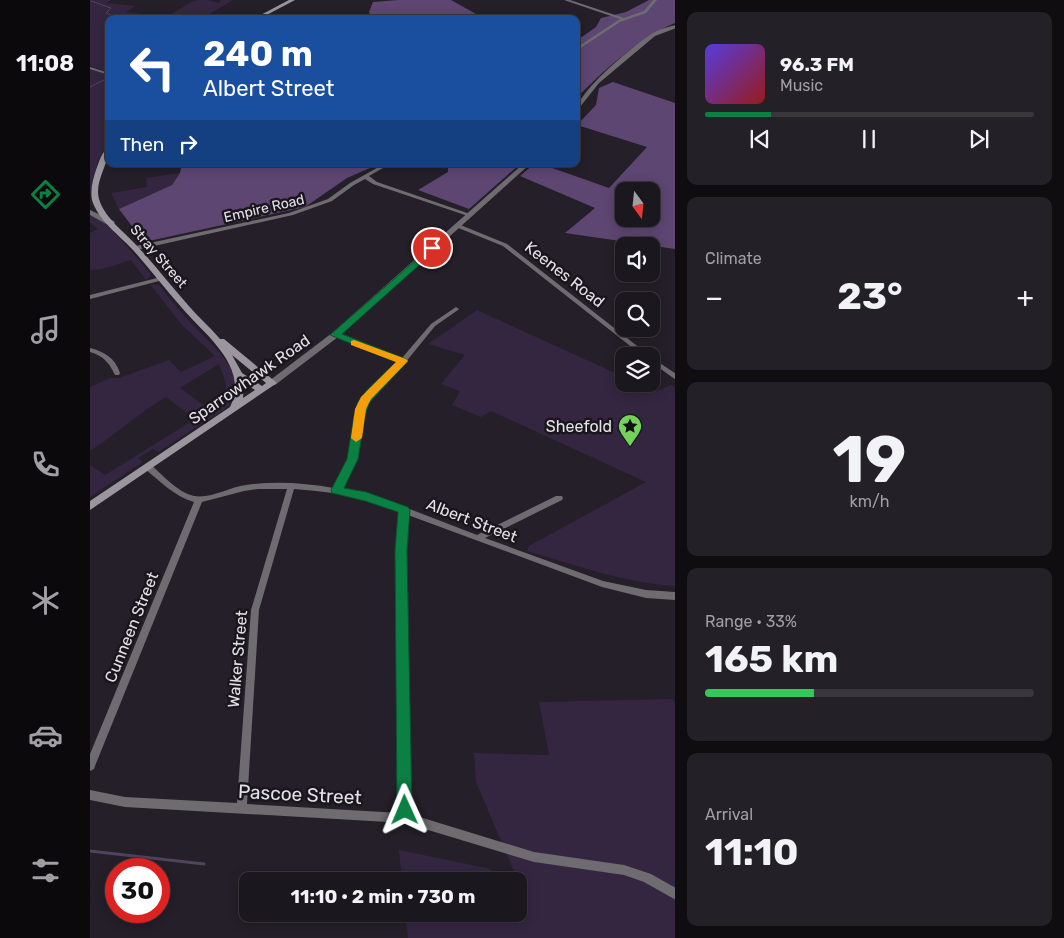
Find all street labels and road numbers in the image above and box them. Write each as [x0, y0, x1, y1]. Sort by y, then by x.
street label: Empire Road [222, 191, 306, 226]
street label: Stray Street [127, 221, 191, 292]
street label: Keenes Road [521, 237, 608, 311]
street label: Sparrowhawk Road [185, 330, 313, 428]
street label: Albert Street [424, 494, 520, 546]
street label: Cunneen Street [101, 569, 162, 685]
street label: Walker Street [224, 609, 251, 709]
street label: Pascoe Street [238, 780, 363, 809]

